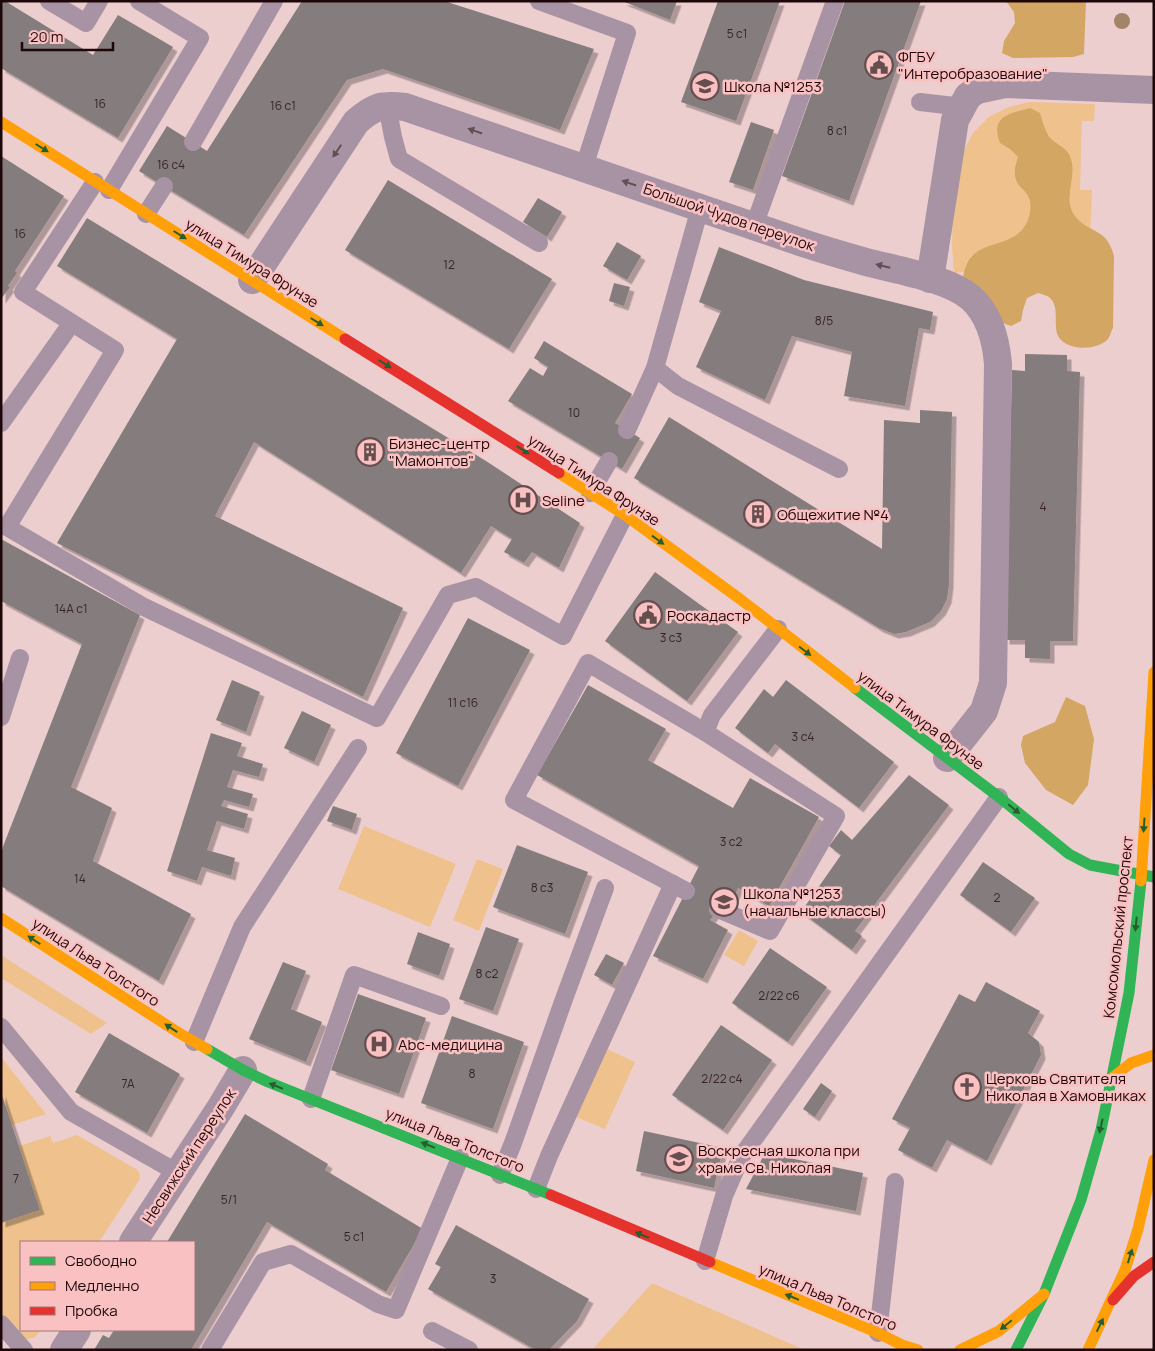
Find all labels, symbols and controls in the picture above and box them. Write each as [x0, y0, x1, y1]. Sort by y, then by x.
scale bar [22, 20, 114, 52]
house number: 5 с1 [727, 25, 747, 42]
text: 20 m [30, 26, 63, 47]
place label: ФГБУ "Интеробразование" [898, 46, 1048, 84]
public building icon: ФГБУ "Интеробразование" [864, 50, 894, 80]
school or university icon: Школа №1253 [690, 71, 720, 101]
place label: Школа №1253 [724, 76, 822, 97]
house number: 16 [94, 95, 106, 112]
house number: 16 с1 [270, 97, 296, 114]
house number: 8 с1 [827, 122, 847, 139]
one-way arrow [467, 126, 482, 134]
one-way arrow [36, 143, 49, 153]
one-way arrow [332, 144, 342, 158]
house number: 16 с4 [157, 156, 185, 173]
street label: Большой Чудов переулок [641, 178, 818, 256]
one-way arrow [621, 179, 636, 187]
street label: улица Тимура Фрунзе [181, 213, 323, 313]
house number: 16 [14, 225, 26, 242]
one-way arrow [173, 230, 186, 240]
house number: 12 [443, 256, 455, 273]
one-way arrow [875, 262, 890, 270]
house number: 8/5 [815, 312, 833, 329]
one-way arrow [311, 317, 324, 326]
one-way arrow [378, 360, 391, 369]
house number: 10 [568, 404, 580, 421]
street label: улица Тимура Фрунзе [524, 429, 664, 531]
place label: Бизнес-центр "Мамонтов" [389, 433, 490, 471]
building icon: Бизнес-центр "Мамонтов" [355, 437, 385, 467]
one-way arrow [516, 446, 529, 455]
hospital icon: Seline [508, 485, 538, 515]
place label: Seline [542, 490, 585, 511]
house number: 4 [1039, 498, 1047, 515]
building icon: Общежитие №4 [743, 499, 773, 529]
place label: Общежитие №4 [777, 504, 889, 525]
one-way arrow [651, 535, 665, 545]
house number: 14А с1 [54, 600, 88, 617]
public building icon: Роскадастр [633, 600, 663, 630]
place label: Роскадастр [667, 605, 751, 626]
house number: 3 с3 [660, 629, 682, 646]
one-way arrow [798, 646, 812, 656]
street label: улица Тимура Фрунзе [853, 665, 989, 775]
house number: 11 с16 [448, 694, 478, 711]
house number: 3 с4 [792, 728, 814, 745]
one-way arrow [1007, 804, 1020, 815]
one-way arrow [1140, 817, 1148, 833]
house number: 3 с2 [720, 833, 742, 850]
street label: Комсомольский проспект [1098, 834, 1138, 1019]
house number: 14 [74, 870, 86, 887]
house number: 8 с3 [531, 879, 553, 896]
place label: Школа №1253 (начальные классы) [743, 883, 887, 921]
school or university icon: Школа №1253 (начальные классы) [709, 887, 739, 917]
house number: 2 [994, 889, 1001, 906]
street label: улица Льва Толстого [28, 913, 164, 1011]
one-way arrow [1132, 917, 1140, 933]
one-way arrow [28, 935, 41, 944]
house number: 8 с2 [476, 965, 499, 982]
house number: 2/22 с6 [758, 987, 800, 1004]
one-way arrow [164, 1023, 178, 1032]
hospital icon: Abc-медицина [364, 1029, 394, 1059]
place label: Abc-медицина [398, 1034, 503, 1055]
house number: 8 [469, 1065, 476, 1082]
place label: Церковь Святителя Николая в Хамовниках [986, 1068, 1146, 1106]
house number: 2/22 с4 [701, 1070, 743, 1087]
church icon: Церковь Святителя Николая в Хамовниках [952, 1072, 982, 1102]
house number: 7А [121, 1075, 135, 1092]
one-way arrow [269, 1081, 284, 1089]
street label: Несвижский переулок [137, 1084, 241, 1228]
street label: улица Льва Толстого [382, 1102, 528, 1178]
one-way arrow [1097, 1119, 1105, 1134]
place label: Воскресная школа при храме Св. Николая [698, 1140, 860, 1178]
one-way arrow [420, 1141, 435, 1149]
school or university icon: Воскресная школа при храме Св. Николая [664, 1144, 694, 1174]
house number: 7 [13, 1170, 19, 1187]
house number: 5/1 [221, 1191, 237, 1208]
house number: 5 с1 [344, 1228, 364, 1245]
one-way arrow [635, 1230, 649, 1238]
legend [20, 1241, 195, 1331]
one-way arrow [1126, 1248, 1134, 1263]
text: Свободно [65, 1250, 137, 1271]
street label: улица Льва Толстого [756, 1258, 901, 1336]
house number: 3 [490, 1270, 496, 1287]
text: Медленно [65, 1275, 139, 1296]
one-way arrow [785, 1293, 799, 1301]
text: Пробка [65, 1300, 118, 1321]
one-way arrow [1096, 1318, 1104, 1333]
one-way arrow [1000, 1320, 1013, 1331]

